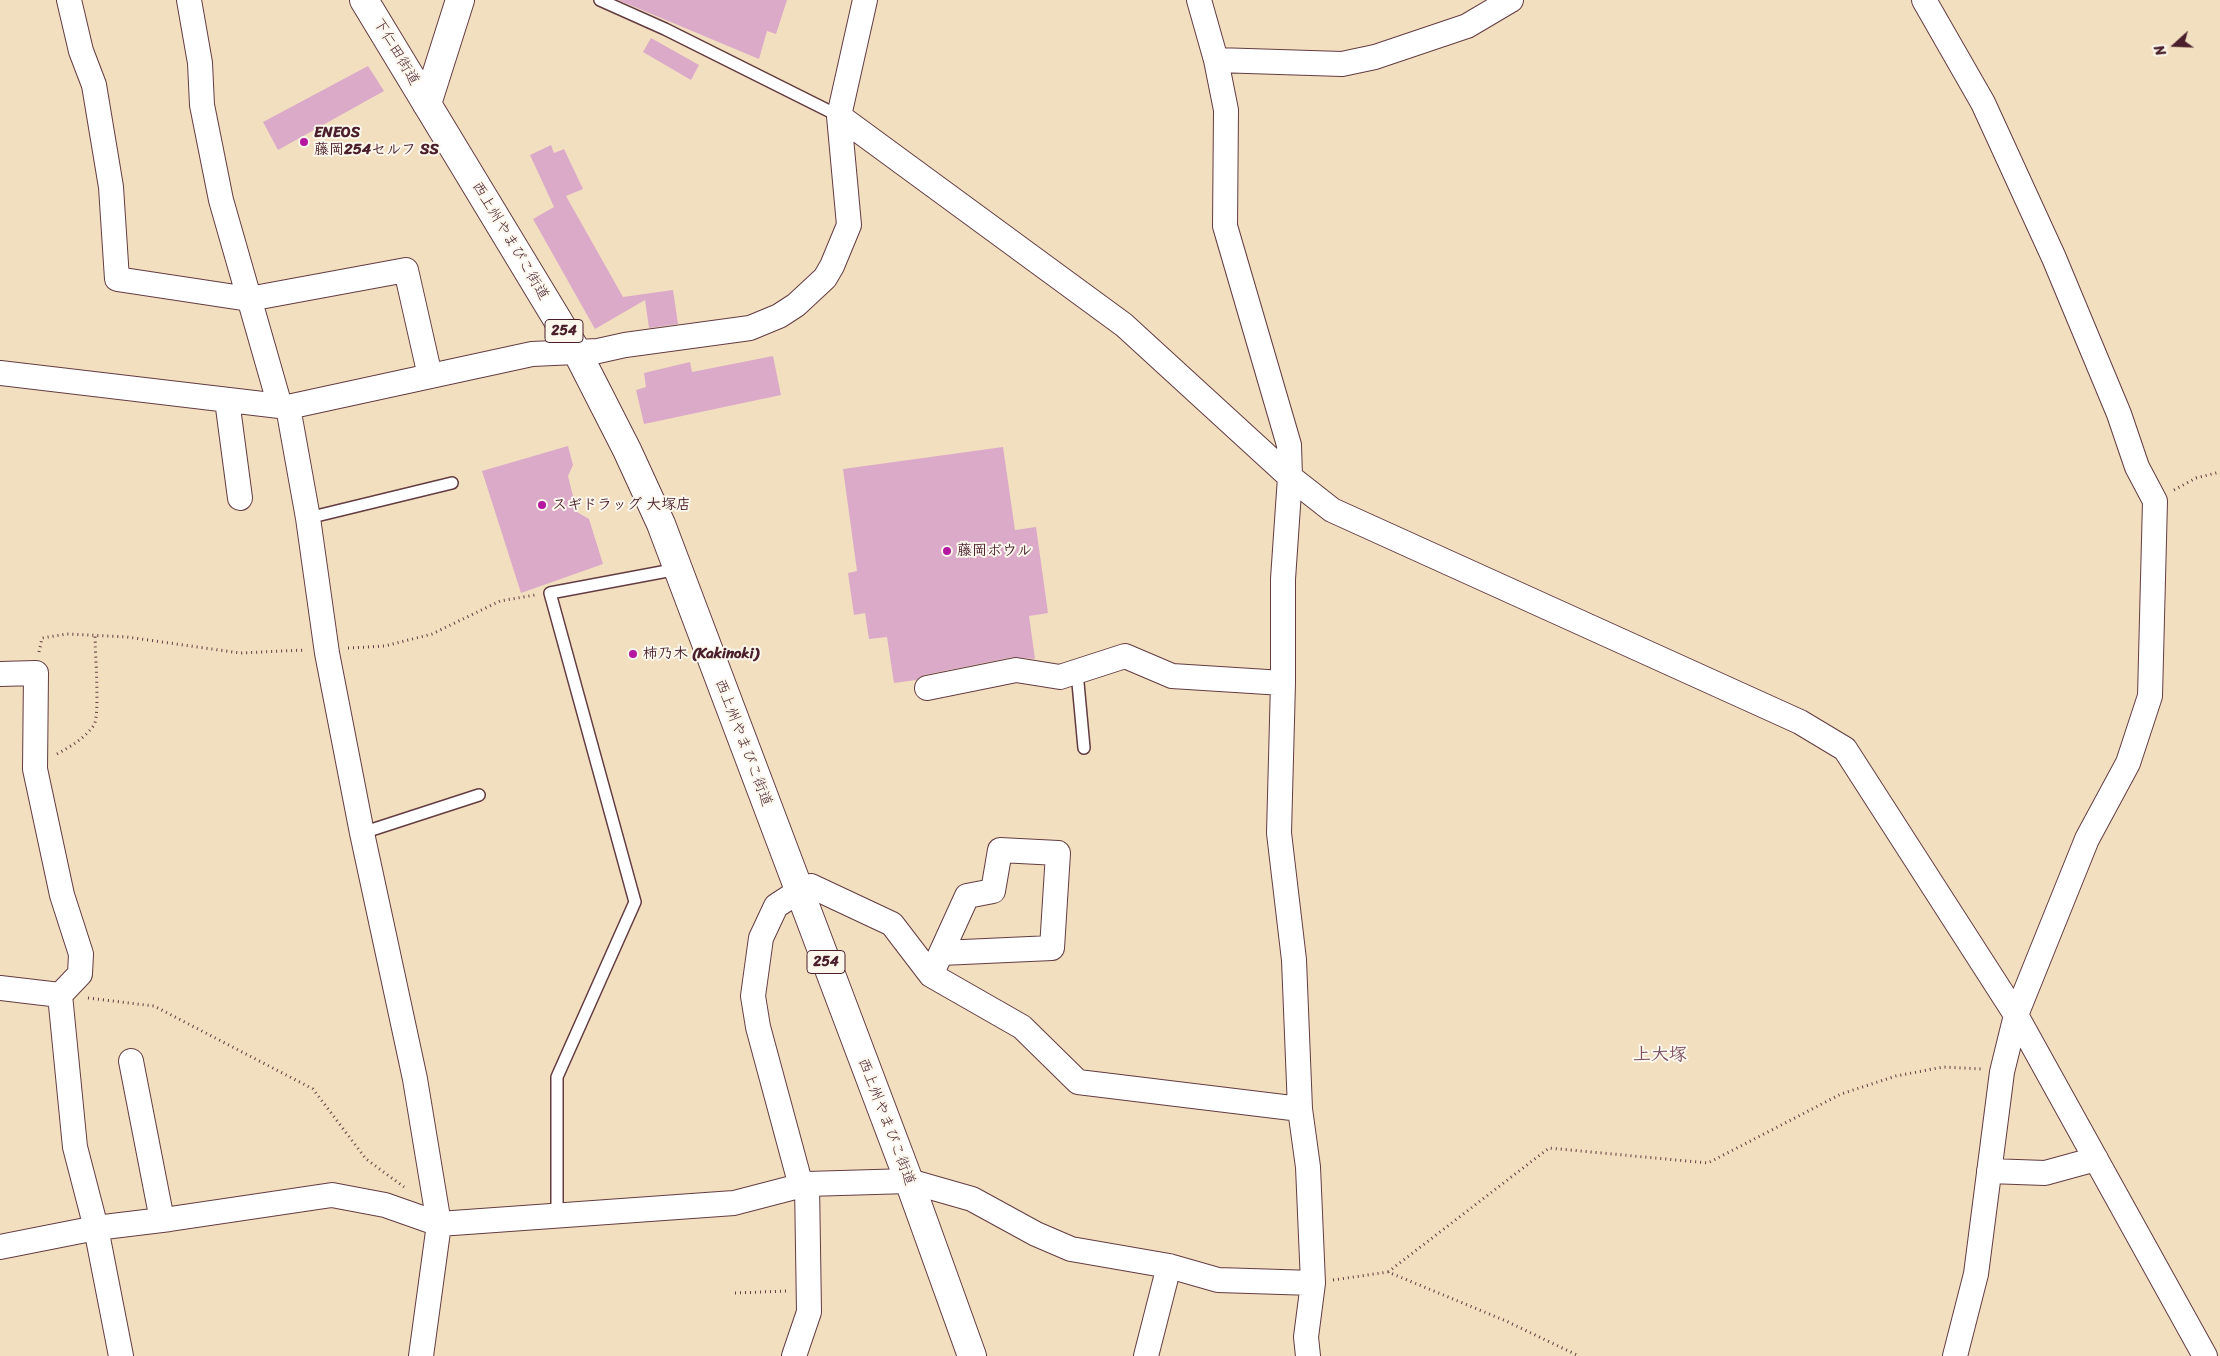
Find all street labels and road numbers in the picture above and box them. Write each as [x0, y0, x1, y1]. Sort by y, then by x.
street label: 下仁田街道 [369, 15, 423, 89]
street label: 西上州やまびこ街道 [468, 179, 552, 303]
road number: 254 [545, 320, 583, 342]
street label: 西上州やまびこ街道 [710, 677, 776, 809]
road number: 254 [807, 950, 845, 974]
street label: 西上州やまびこ街道 [853, 1056, 919, 1188]

